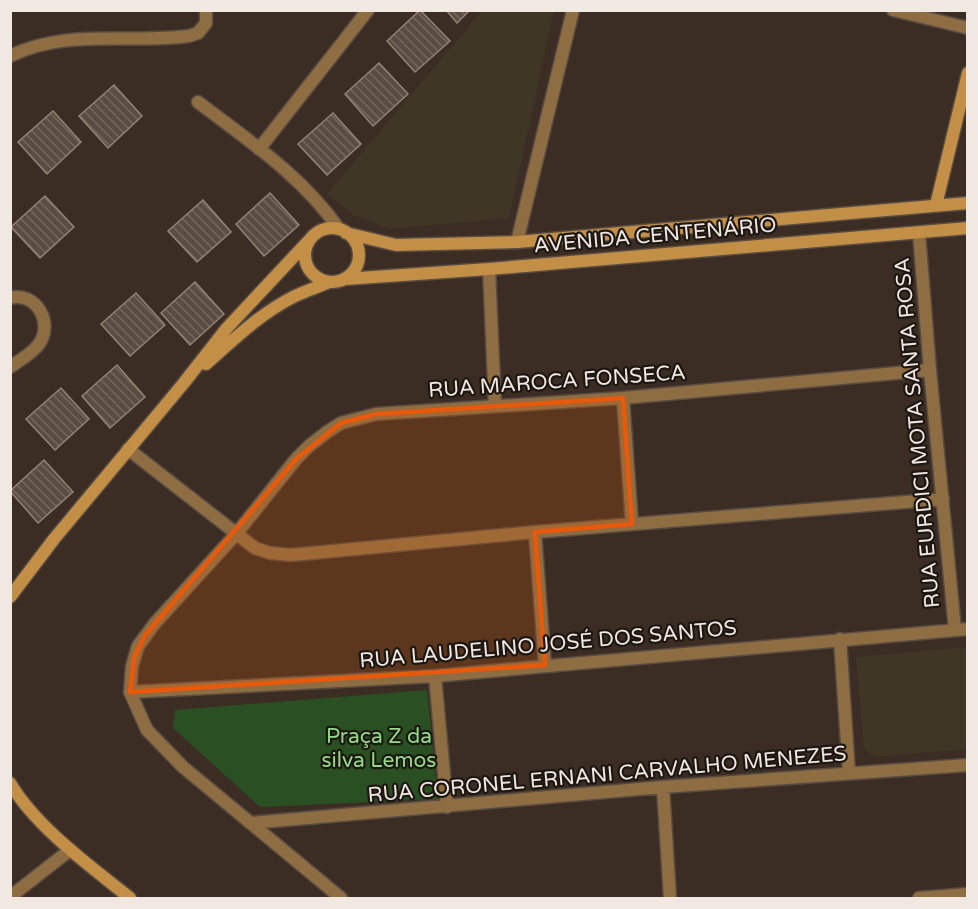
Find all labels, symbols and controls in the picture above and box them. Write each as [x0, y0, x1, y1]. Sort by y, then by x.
street label: AVENIDA CENTENÁRIO [533, 212, 778, 259]
street label: RUA EURDICI MOTA SANTA ROSA [890, 257, 945, 609]
street label: RUA MAROCA FONSECA [427, 360, 687, 403]
street label: RUA LAUDELINO JOSÉ DOS SANTOS [358, 616, 738, 673]
park label: Praça Z da silva Lemos [322, 724, 436, 773]
street label: RUA CORONEL ERNANI CARVALHO MENEZES [367, 741, 848, 808]

